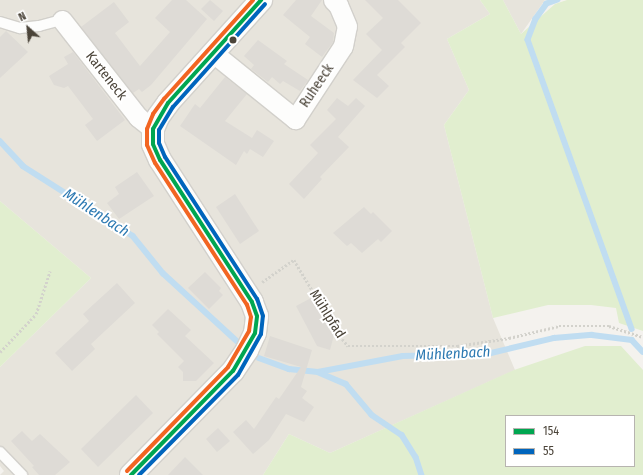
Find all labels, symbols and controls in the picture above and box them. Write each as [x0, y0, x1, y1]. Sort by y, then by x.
north arrow [8, 8, 48, 48]
text: N [16, 10, 28, 24]
unlabelled marker [228, 35, 238, 45]
street label: Karteneck [82, 48, 130, 104]
street label: Ruheeck [296, 61, 338, 111]
water label: Mühlenbach [60, 185, 132, 241]
street label: Mühlpfad [306, 287, 348, 341]
water label: Mühlenbach [415, 343, 491, 365]
legend [505, 415, 635, 467]
text: 154 [543, 424, 559, 438]
text: 55 [543, 444, 554, 458]

